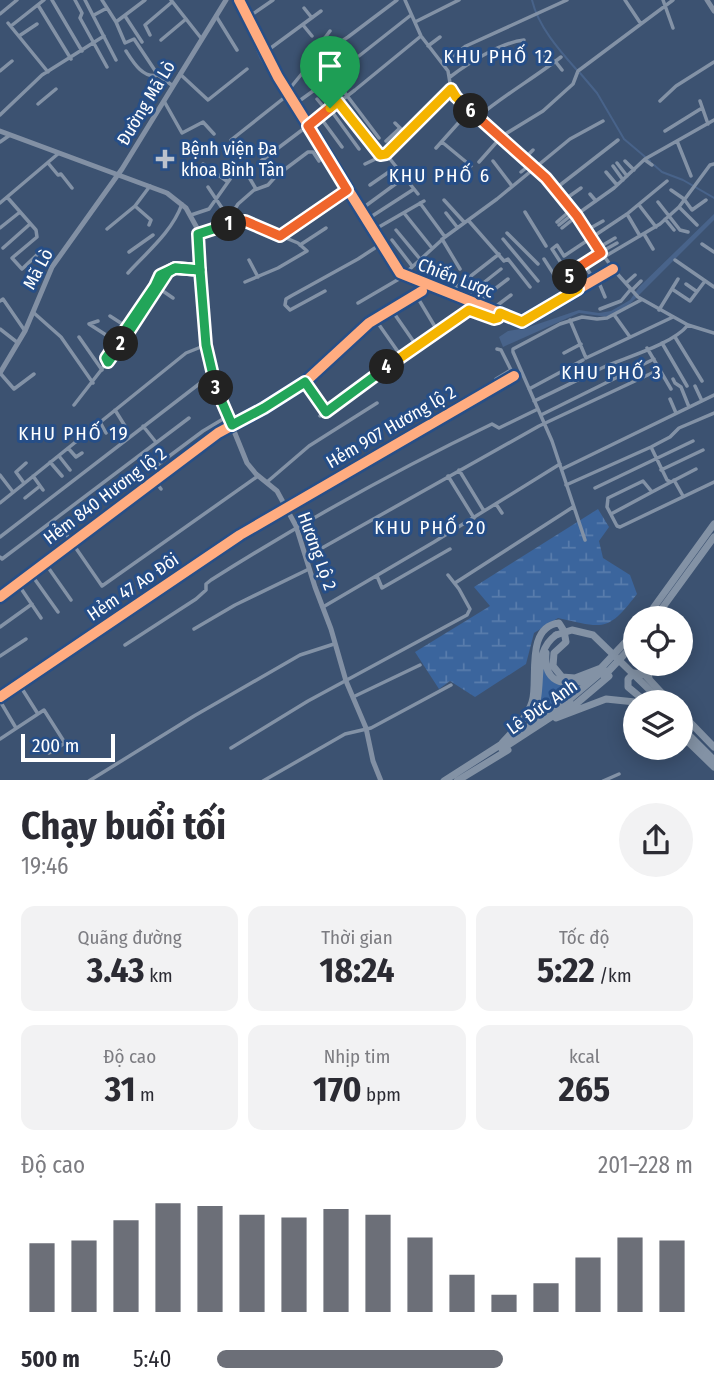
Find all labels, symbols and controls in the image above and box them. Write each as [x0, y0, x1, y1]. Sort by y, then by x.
pin [300, 36, 360, 108]
district label: KHU PHỐ 12 [444, 43, 554, 68]
icon: arrive [311, 47, 349, 85]
street label: Đường Mã Lò [112, 57, 180, 149]
pin: 6 [454, 94, 489, 128]
text: 6 [466, 99, 475, 122]
place label: Bệnh viện Đa khoa Bình Tân [181, 138, 285, 181]
marker: Bệnh viện Đa khoa Bình Tân [155, 149, 175, 169]
district label: KHU PHỐ 6 [389, 162, 491, 187]
pin: 1 [212, 206, 246, 242]
text: 1 [224, 212, 233, 235]
street label: Mã Lò [18, 245, 58, 293]
street label: Chiến Lược [415, 253, 498, 303]
pin: 5 [552, 260, 588, 294]
text: 5 [565, 265, 574, 288]
pin: 2 [104, 326, 138, 362]
text: 2 [116, 332, 125, 355]
pin: 4 [370, 350, 404, 384]
text: 4 [382, 355, 391, 378]
district label: KHU PHỐ 3 [561, 359, 663, 384]
pin: 3 [198, 370, 234, 406]
text: 3 [211, 376, 220, 399]
street label: Hẻm 907 Hương lộ 2 [322, 381, 460, 473]
district label: KHU PHỐ 19 [18, 420, 130, 445]
street label: Hẻm 840 Hương lộ 2 [39, 443, 171, 549]
street label: Hương Lộ 2 [293, 509, 341, 593]
district label: KHU PHỐ 20 [374, 514, 488, 539]
street label: Hẻm 47 Ao Đôi [83, 548, 183, 626]
map controls [623, 606, 693, 760]
button: locate [623, 606, 693, 676]
street label: Lê Đức Anh [502, 675, 582, 739]
button: layers [623, 690, 693, 760]
scale bar [21, 732, 116, 763]
text: 200 m [32, 734, 79, 757]
text: Chạy buổi tối [21, 803, 226, 849]
button: share [619, 803, 693, 877]
text: 19:46 [21, 852, 68, 880]
text: Quãng đường [78, 926, 182, 949]
text: Thời gian [321, 926, 393, 949]
text: Tốc độ [559, 926, 610, 949]
text: 3.43 [87, 949, 145, 991]
text: 18:24 [320, 949, 394, 991]
text: 5:22 [537, 949, 595, 991]
text: km [145, 964, 173, 987]
text: /km [595, 964, 632, 987]
text: Độ cao [103, 1045, 156, 1068]
text: Nhịp tim [324, 1045, 390, 1068]
text: kcal [569, 1045, 600, 1068]
text: 31 [105, 1068, 135, 1110]
text: 170 [313, 1068, 362, 1110]
text: 265 [559, 1068, 610, 1110]
text: m [135, 1083, 155, 1106]
text: bpm [362, 1083, 401, 1106]
text: Độ cao [21, 1151, 85, 1179]
text: 201–228 m [598, 1151, 693, 1179]
text: 500 m [21, 1345, 80, 1373]
text: 5:40 [133, 1345, 171, 1373]

